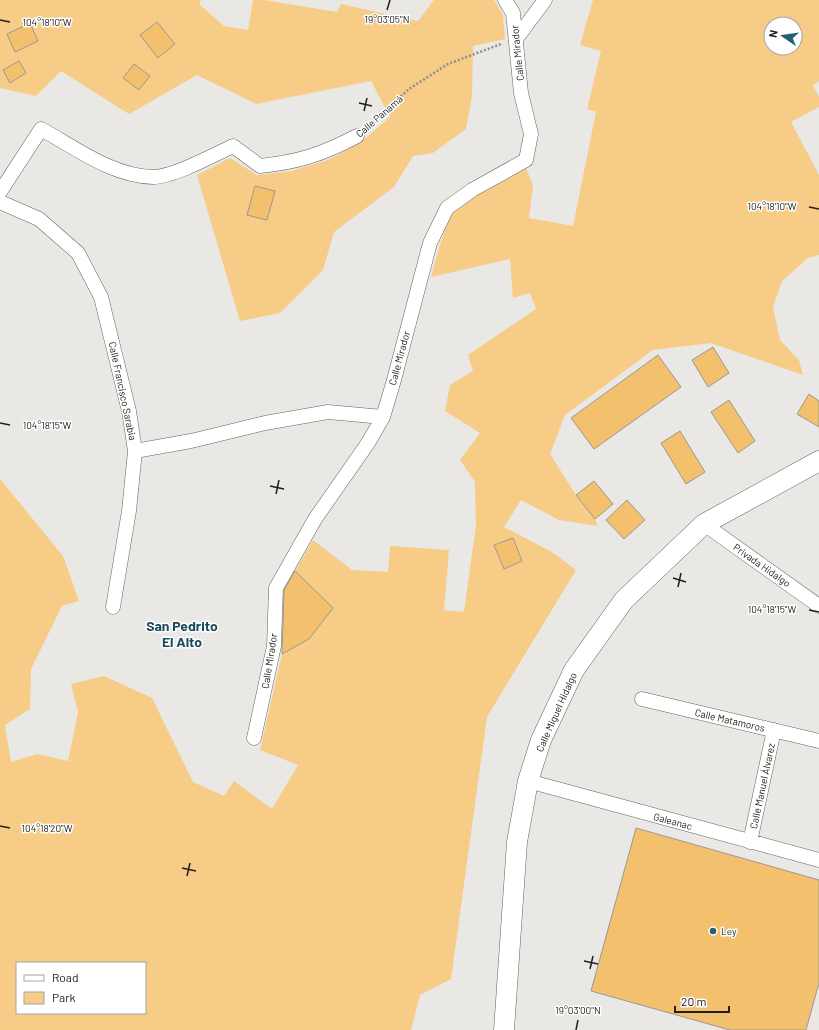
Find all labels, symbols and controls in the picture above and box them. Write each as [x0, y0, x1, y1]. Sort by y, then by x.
text: 19°03'05"N [365, 13, 409, 25]
text: 104°18'10"W [22, 16, 72, 28]
north arrow [763, 16, 803, 56]
street label: Calle Mirador [508, 24, 526, 81]
text: N [766, 29, 780, 39]
street label: Calle Panamá [353, 92, 405, 140]
text: 104°18'10"W [747, 200, 797, 212]
street label: Calle Mirador [386, 329, 412, 387]
street label: Calle Francisco Sarabia [107, 341, 139, 441]
text: 104°18'15"W [23, 419, 71, 431]
street label: Privada Hidalgo [731, 541, 793, 589]
text: 104°18'15"W [748, 603, 796, 615]
district label: San Pedrito El Alto [146, 617, 218, 650]
street label: Calle Mirador [259, 632, 279, 690]
street label: Calle Miguel Hidalgo [533, 670, 579, 754]
street label: Calle Matamoros [694, 706, 766, 734]
street label: Calle Manuel Álvarez [747, 742, 777, 830]
street label: Galeanac [652, 810, 694, 832]
text: 104°18'20"W [22, 822, 73, 834]
place label: Ley [721, 925, 737, 937]
marker: Ley [708, 926, 718, 936]
legend [16, 962, 146, 1014]
text: Road [52, 970, 79, 984]
scale bar [675, 988, 729, 1014]
text: Park [52, 990, 76, 1004]
text: 20 m [681, 994, 707, 1008]
text: 19°03'00"N [555, 1004, 601, 1016]

